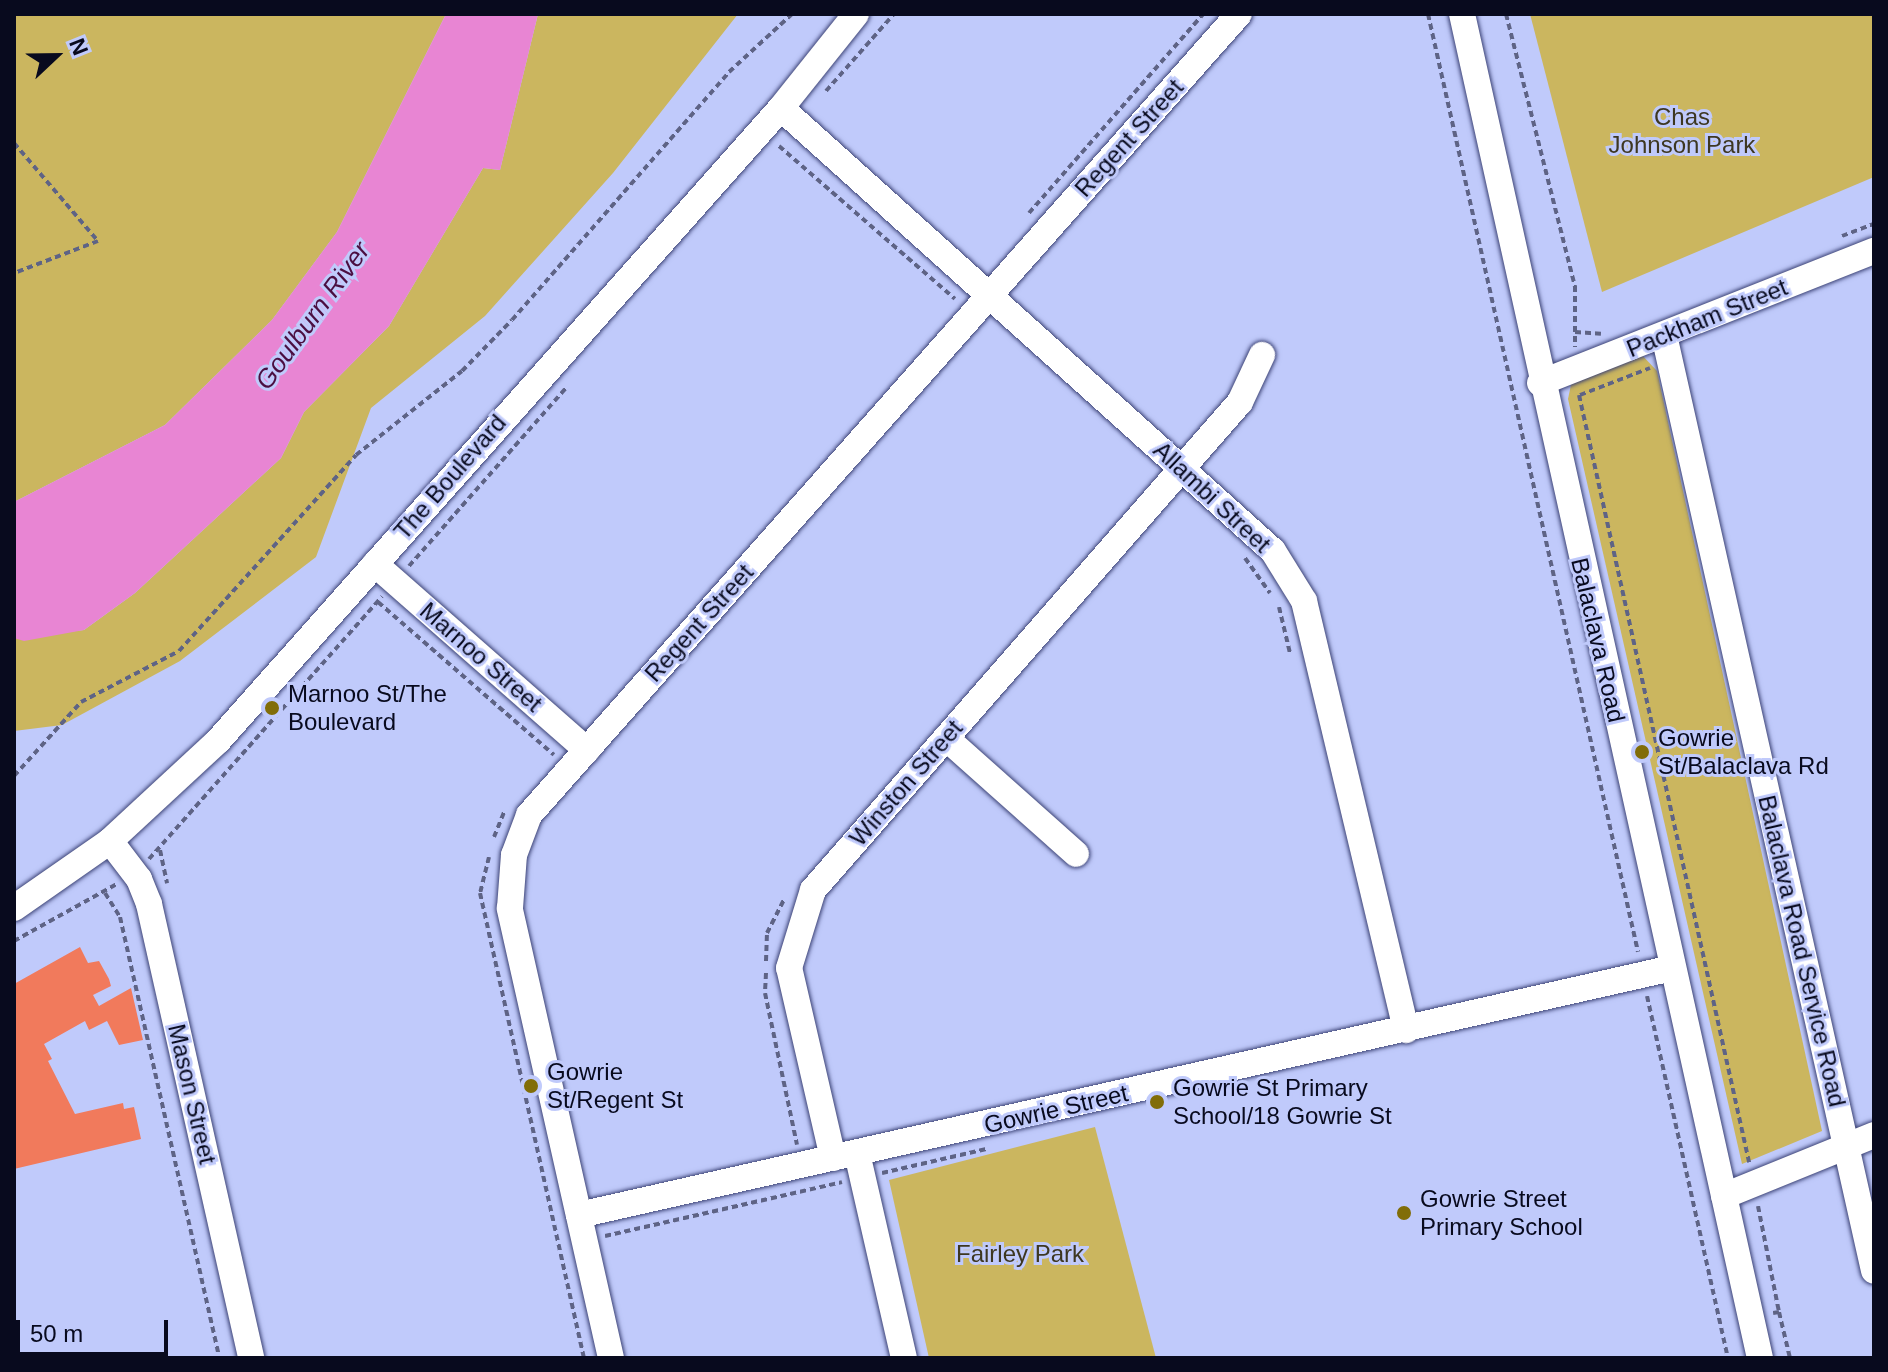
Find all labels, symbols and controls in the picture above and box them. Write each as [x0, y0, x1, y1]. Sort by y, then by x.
north arrow [16, 16, 96, 96]
text: N [64, 35, 93, 59]
street label: Regent Street [1069, 73, 1189, 203]
park label: Chas Johnson Park [1609, 103, 1755, 159]
water label: Goulburn River [249, 236, 377, 396]
street label: Packham Street [1622, 273, 1792, 363]
street label: The Boulevard [388, 409, 512, 545]
street label: Allambi Street [1148, 436, 1276, 558]
street label: Balaclava Road [1565, 555, 1631, 725]
street label: Regent Street [639, 558, 759, 688]
street label: Marnoo Street [414, 596, 548, 718]
place label: Marnoo St/The Boulevard [288, 680, 447, 736]
marker: Marnoo St/The Boulevard [263, 699, 281, 717]
street label: Winston Street [844, 714, 968, 852]
place label: Gowrie St/Balaclava Rd [1658, 724, 1829, 780]
marker: Gowrie St/Balaclava Rd [1633, 743, 1651, 761]
street label: Balaclava Road Service Road [1752, 792, 1852, 1110]
street label: Mason Street [162, 1021, 222, 1167]
place label: Gowrie St/Regent St [547, 1058, 683, 1114]
place label: Gowrie St Primary School/18 Gowrie St [1173, 1074, 1392, 1130]
marker: Gowrie St/Regent St [522, 1077, 540, 1095]
street label: Gowrie Street [981, 1078, 1131, 1140]
marker: Gowrie St Primary School/18 Gowrie St [1148, 1093, 1166, 1111]
place label: Gowrie Street Primary School [1420, 1185, 1583, 1241]
marker: Gowrie Street Primary School [1395, 1204, 1413, 1222]
park label: Fairley Park [956, 1240, 1084, 1268]
scale bar [20, 1304, 172, 1354]
text: 50 m [30, 1320, 83, 1347]

